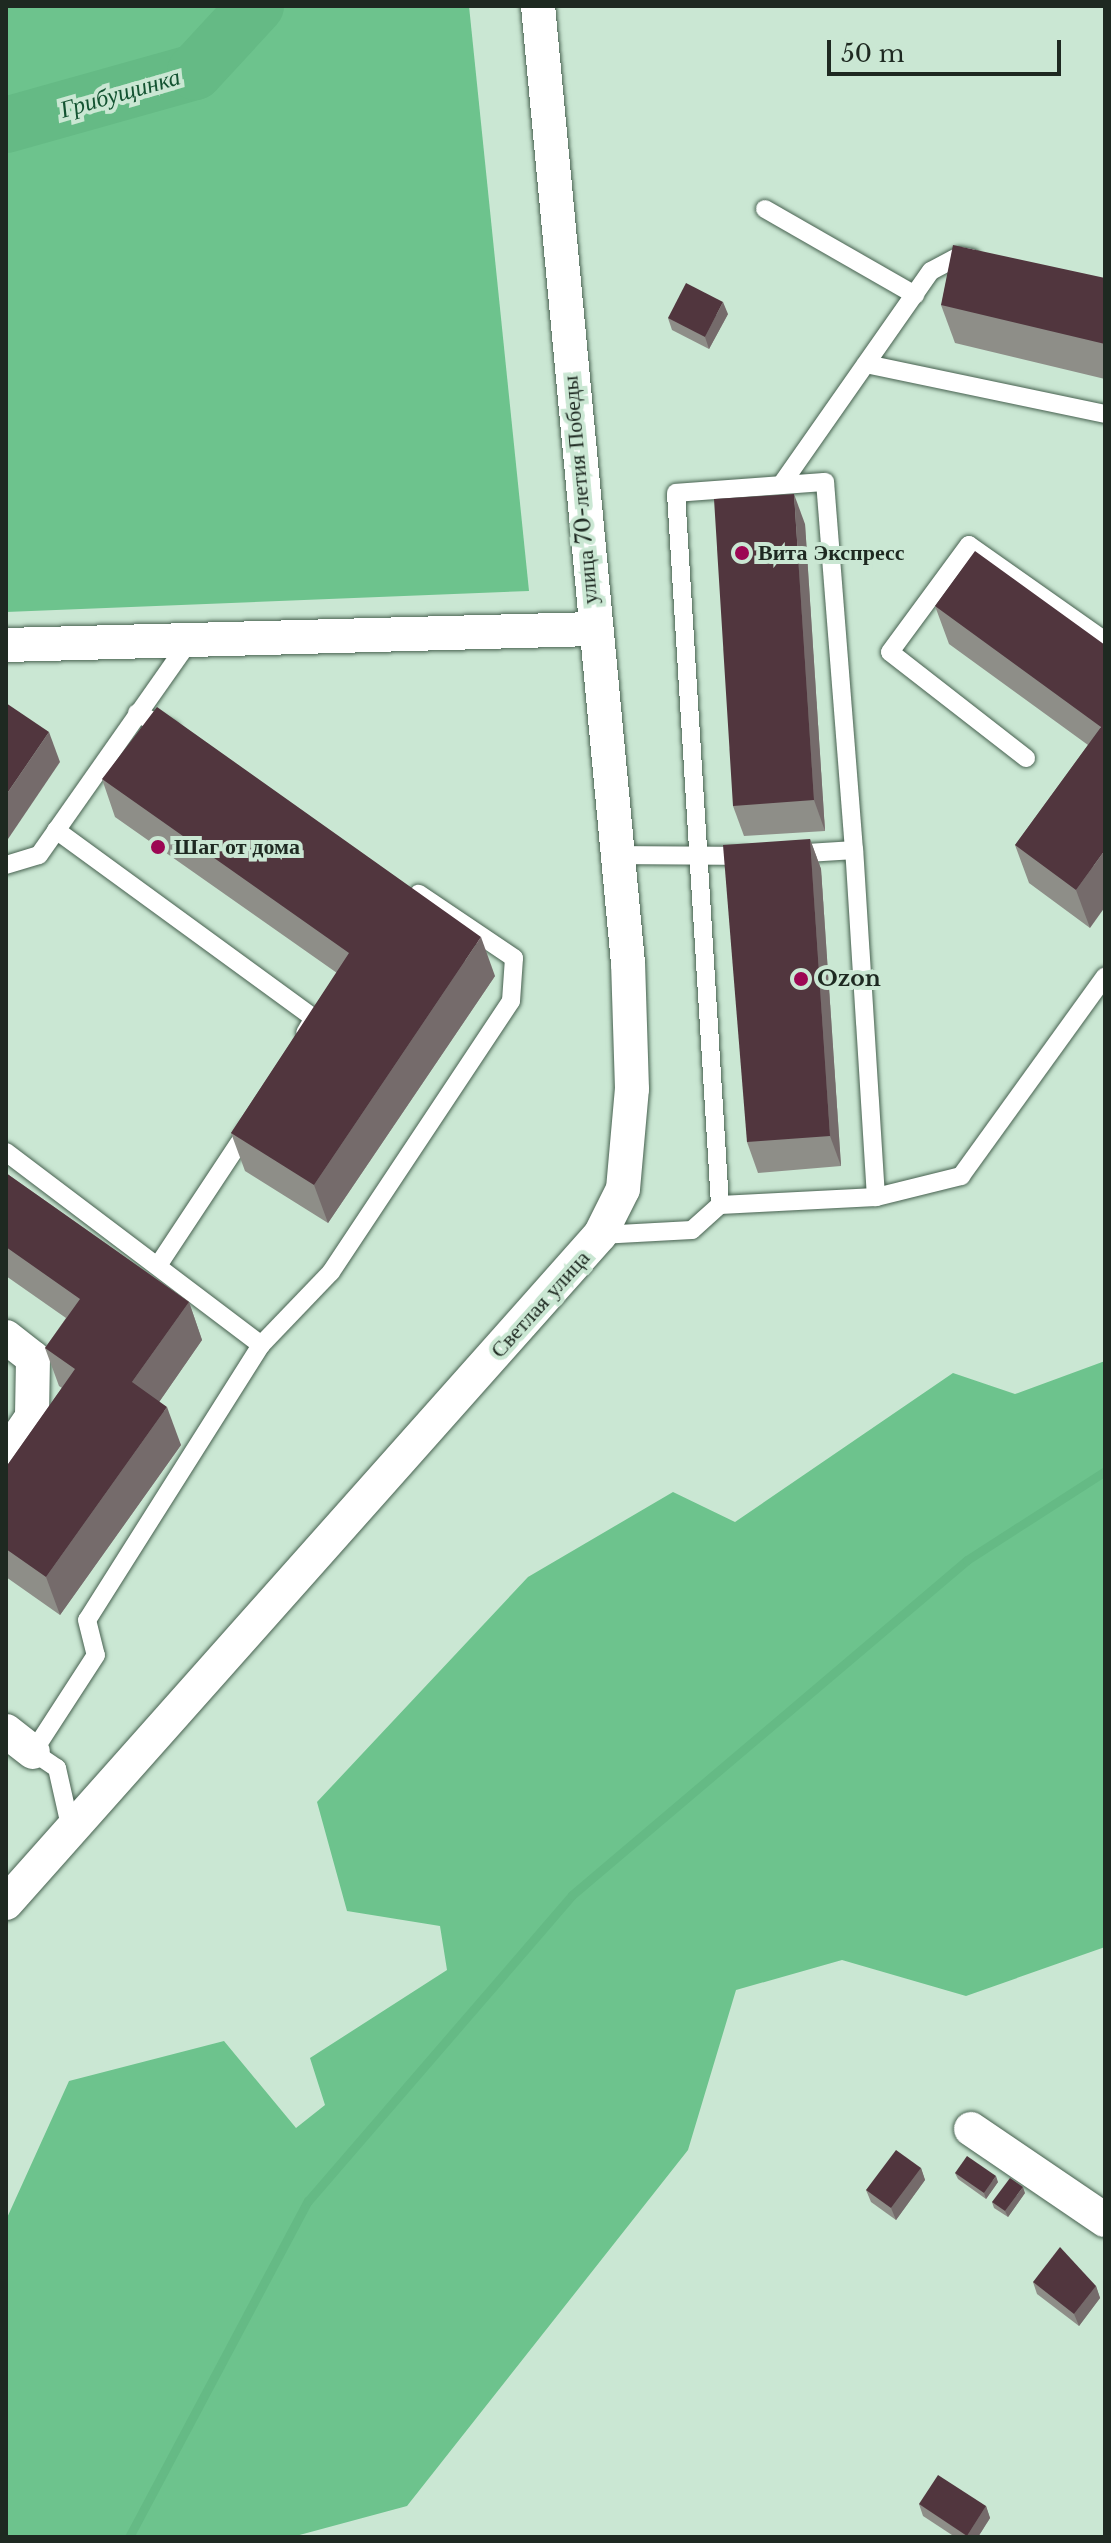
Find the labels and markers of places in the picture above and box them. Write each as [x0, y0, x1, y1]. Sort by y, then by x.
place label: Вита Экспресс [758, 540, 905, 566]
marker: Вита Экспресс [733, 544, 751, 562]
place label: Шаг от дома [174, 834, 300, 860]
marker: Шаг от дома [149, 838, 167, 856]
place label: Ozon [817, 966, 881, 992]
marker: Ozon [792, 970, 810, 988]

